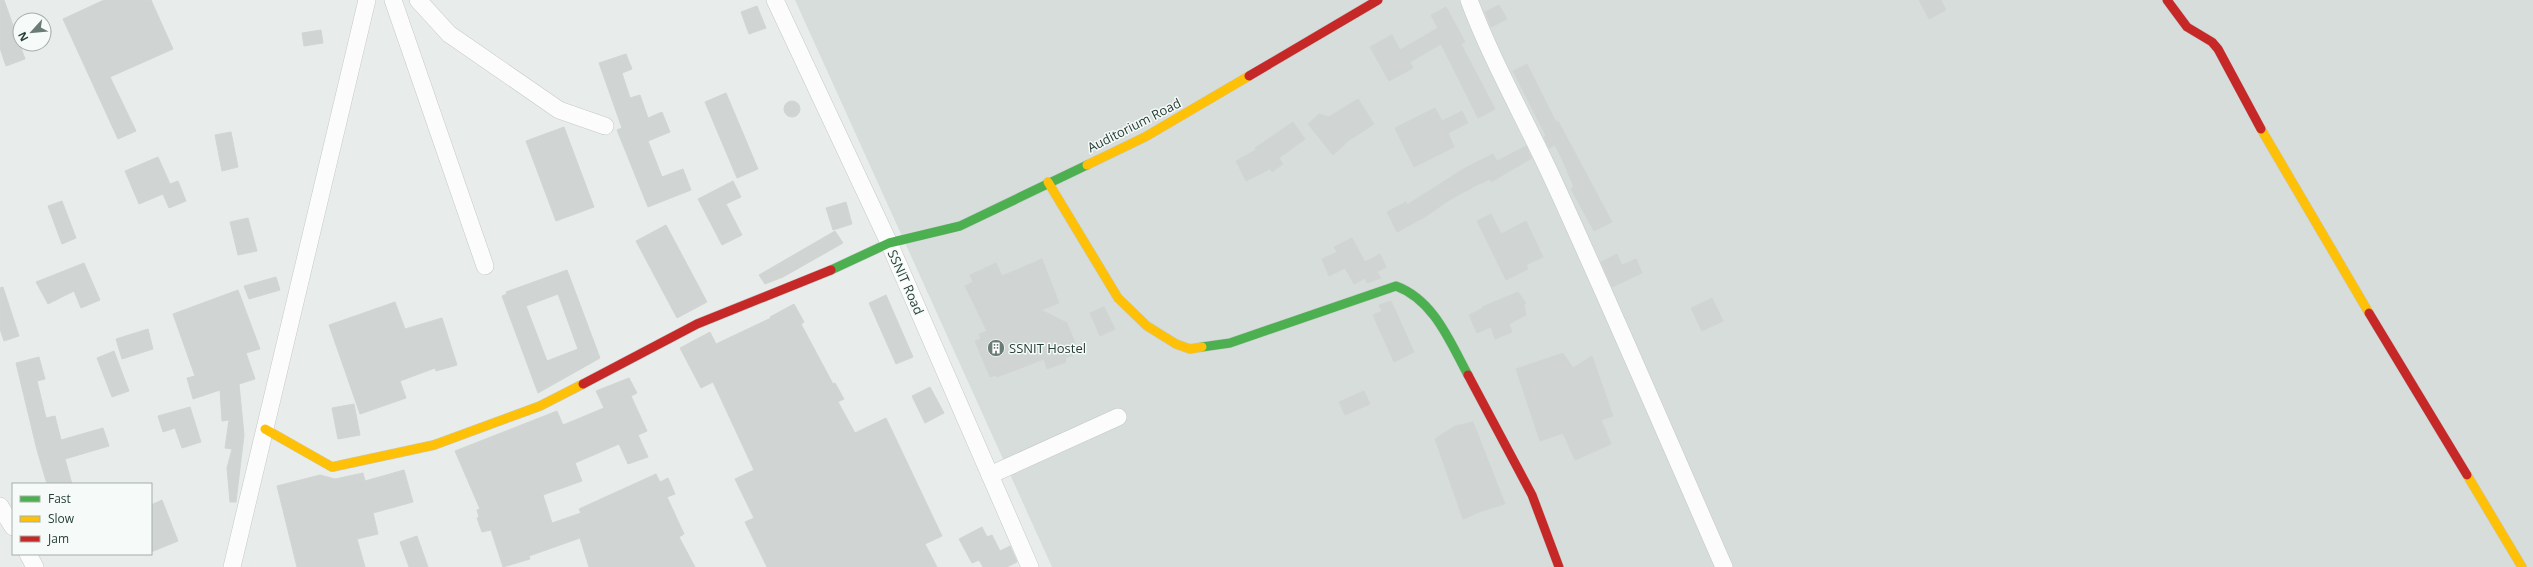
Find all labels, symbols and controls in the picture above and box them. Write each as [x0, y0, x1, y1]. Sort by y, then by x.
north arrow [12, 12, 52, 52]
text: N [14, 29, 31, 44]
street label: Auditorium Road [1084, 94, 1184, 156]
street label: SSNIT Road [884, 247, 928, 317]
building icon: SSNIT Hostel [986, 338, 1006, 358]
place label: SSNIT Hostel [1009, 339, 1086, 357]
legend [12, 483, 152, 555]
text: Fast [48, 490, 71, 507]
text: Slow [48, 510, 75, 527]
text: Jam [47, 530, 69, 547]

